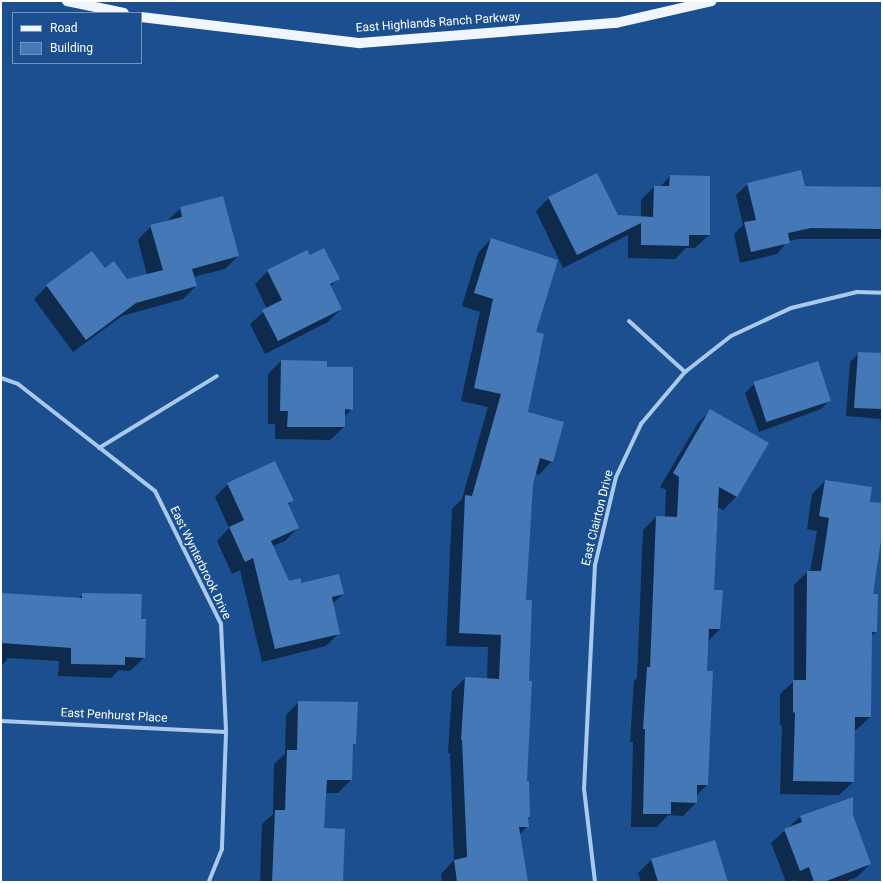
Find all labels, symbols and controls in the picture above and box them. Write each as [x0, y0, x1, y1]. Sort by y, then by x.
street label: East Highlands Ranch Parkway [355, 10, 521, 36]
legend [12, 12, 142, 64]
text: Road [50, 21, 78, 35]
text: Building [50, 41, 93, 55]
street label: East Clairton Drive [579, 469, 617, 567]
street label: East Wynterbrook Drive [166, 504, 234, 622]
street label: East Penhurst Place [60, 706, 168, 726]

